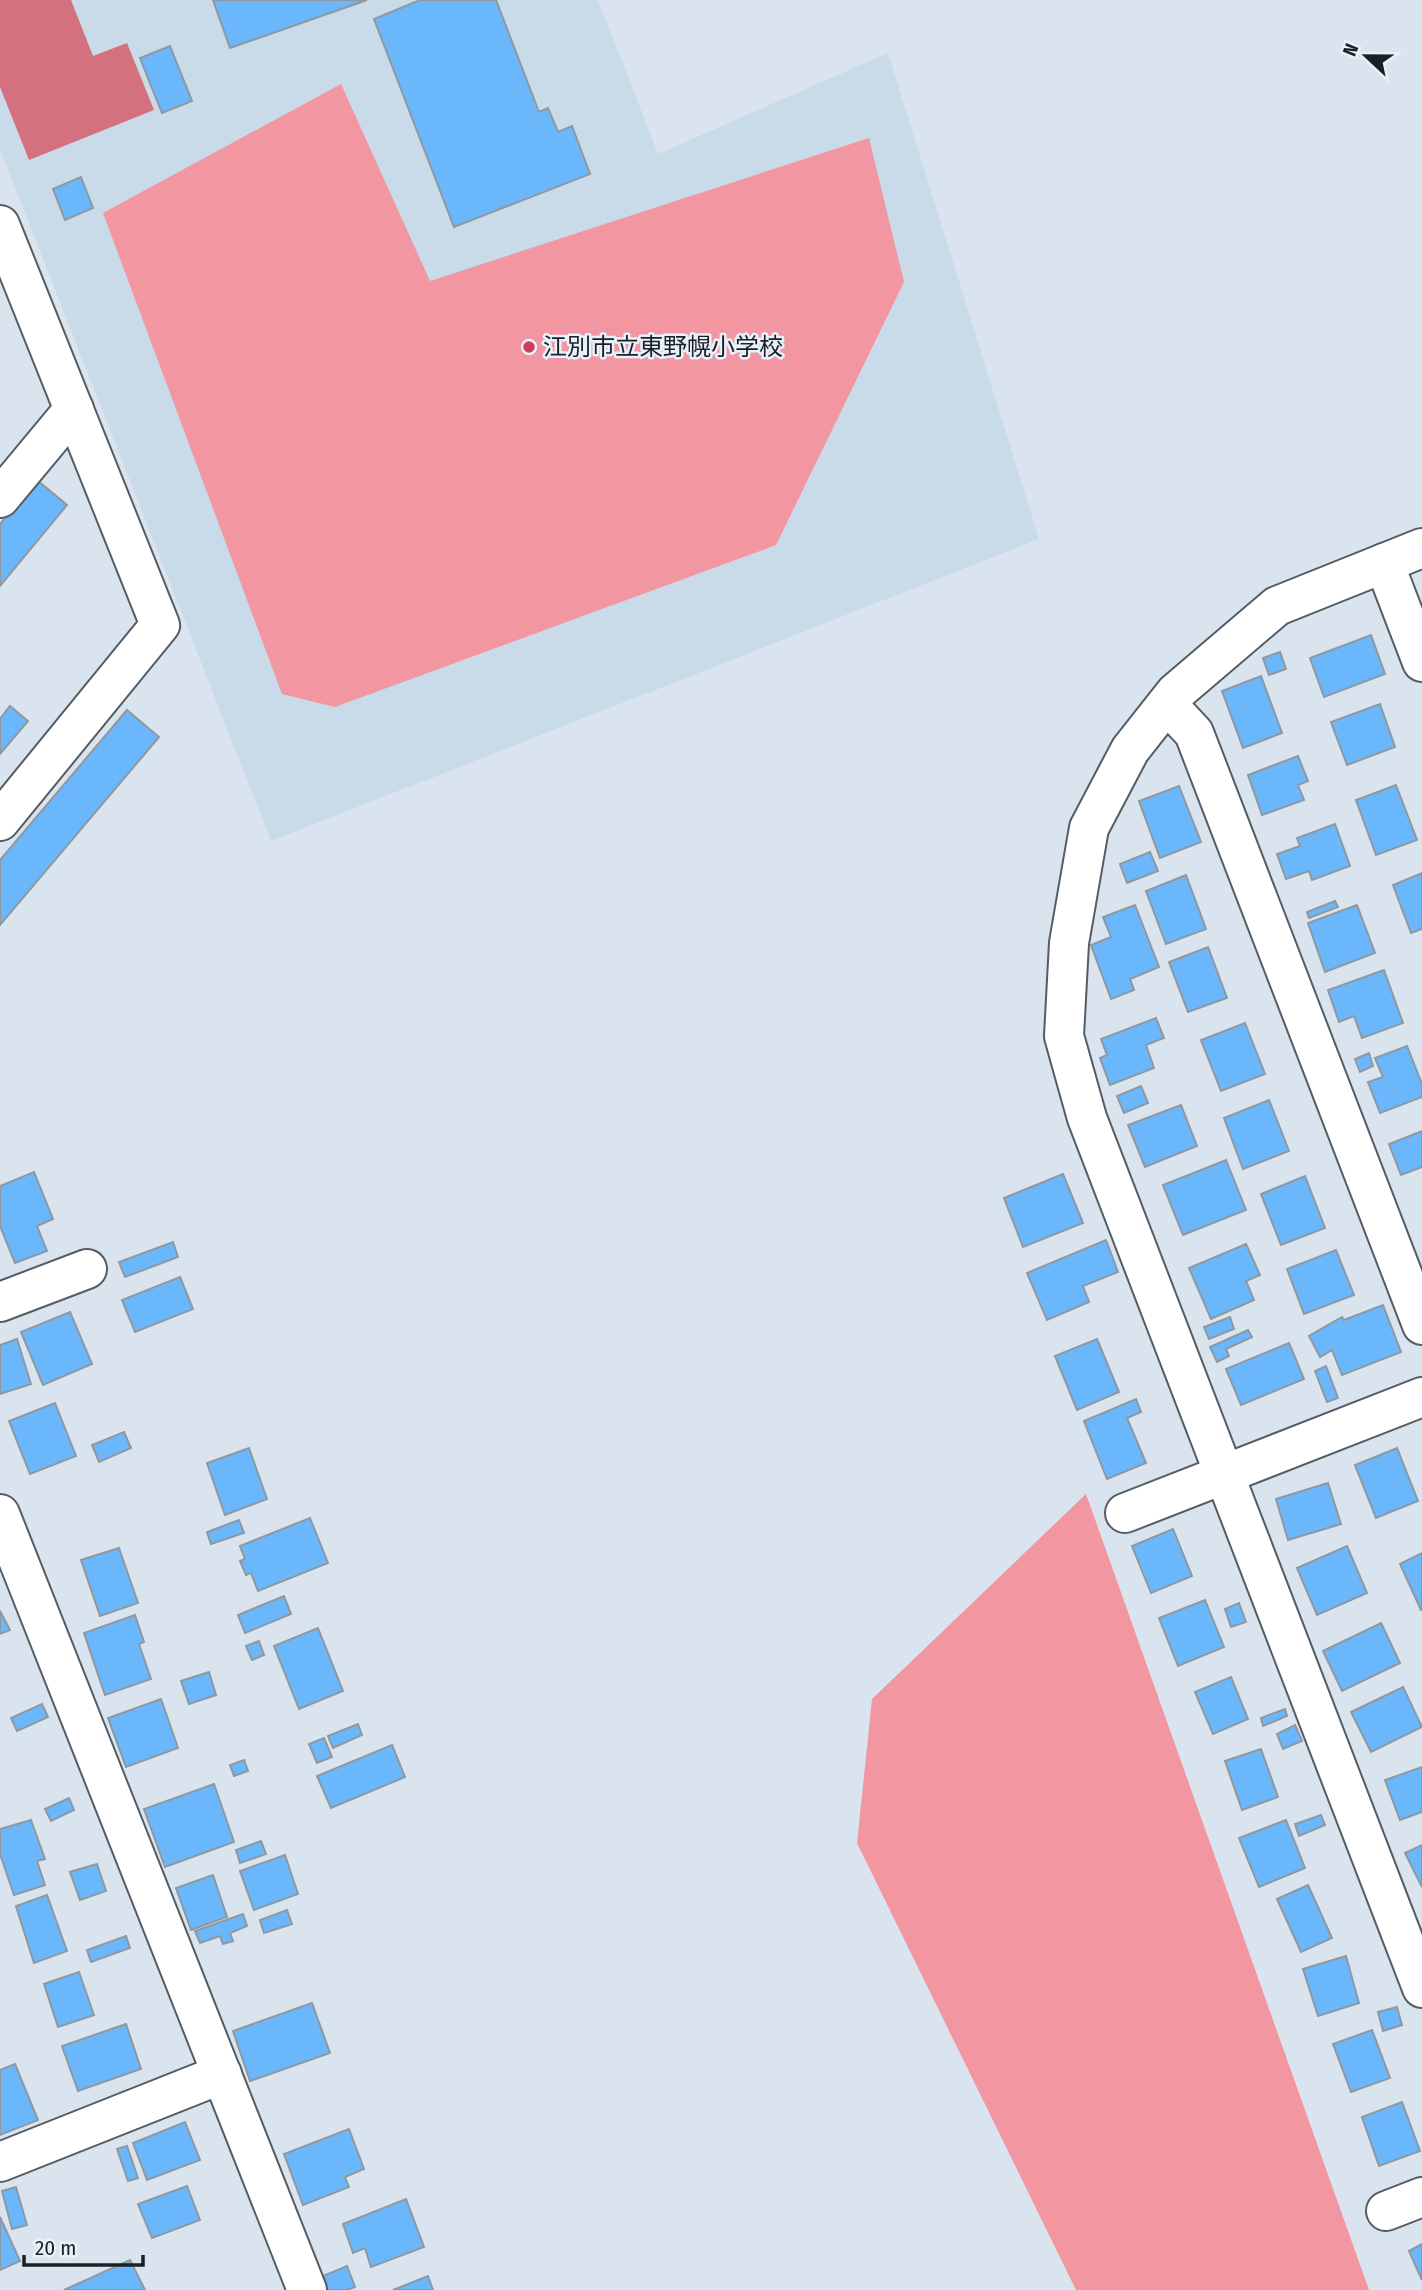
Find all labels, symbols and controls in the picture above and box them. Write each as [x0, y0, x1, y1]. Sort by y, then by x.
north arrow [1331, 21, 1401, 91]
text: N [1338, 40, 1363, 59]
place label: 江別市立東野幌小学校 [543, 333, 783, 361]
marker: 江別市立東野幌小学校 [521, 339, 537, 355]
scale bar [24, 2224, 144, 2268]
text: 20 m [35, 2235, 76, 2261]

